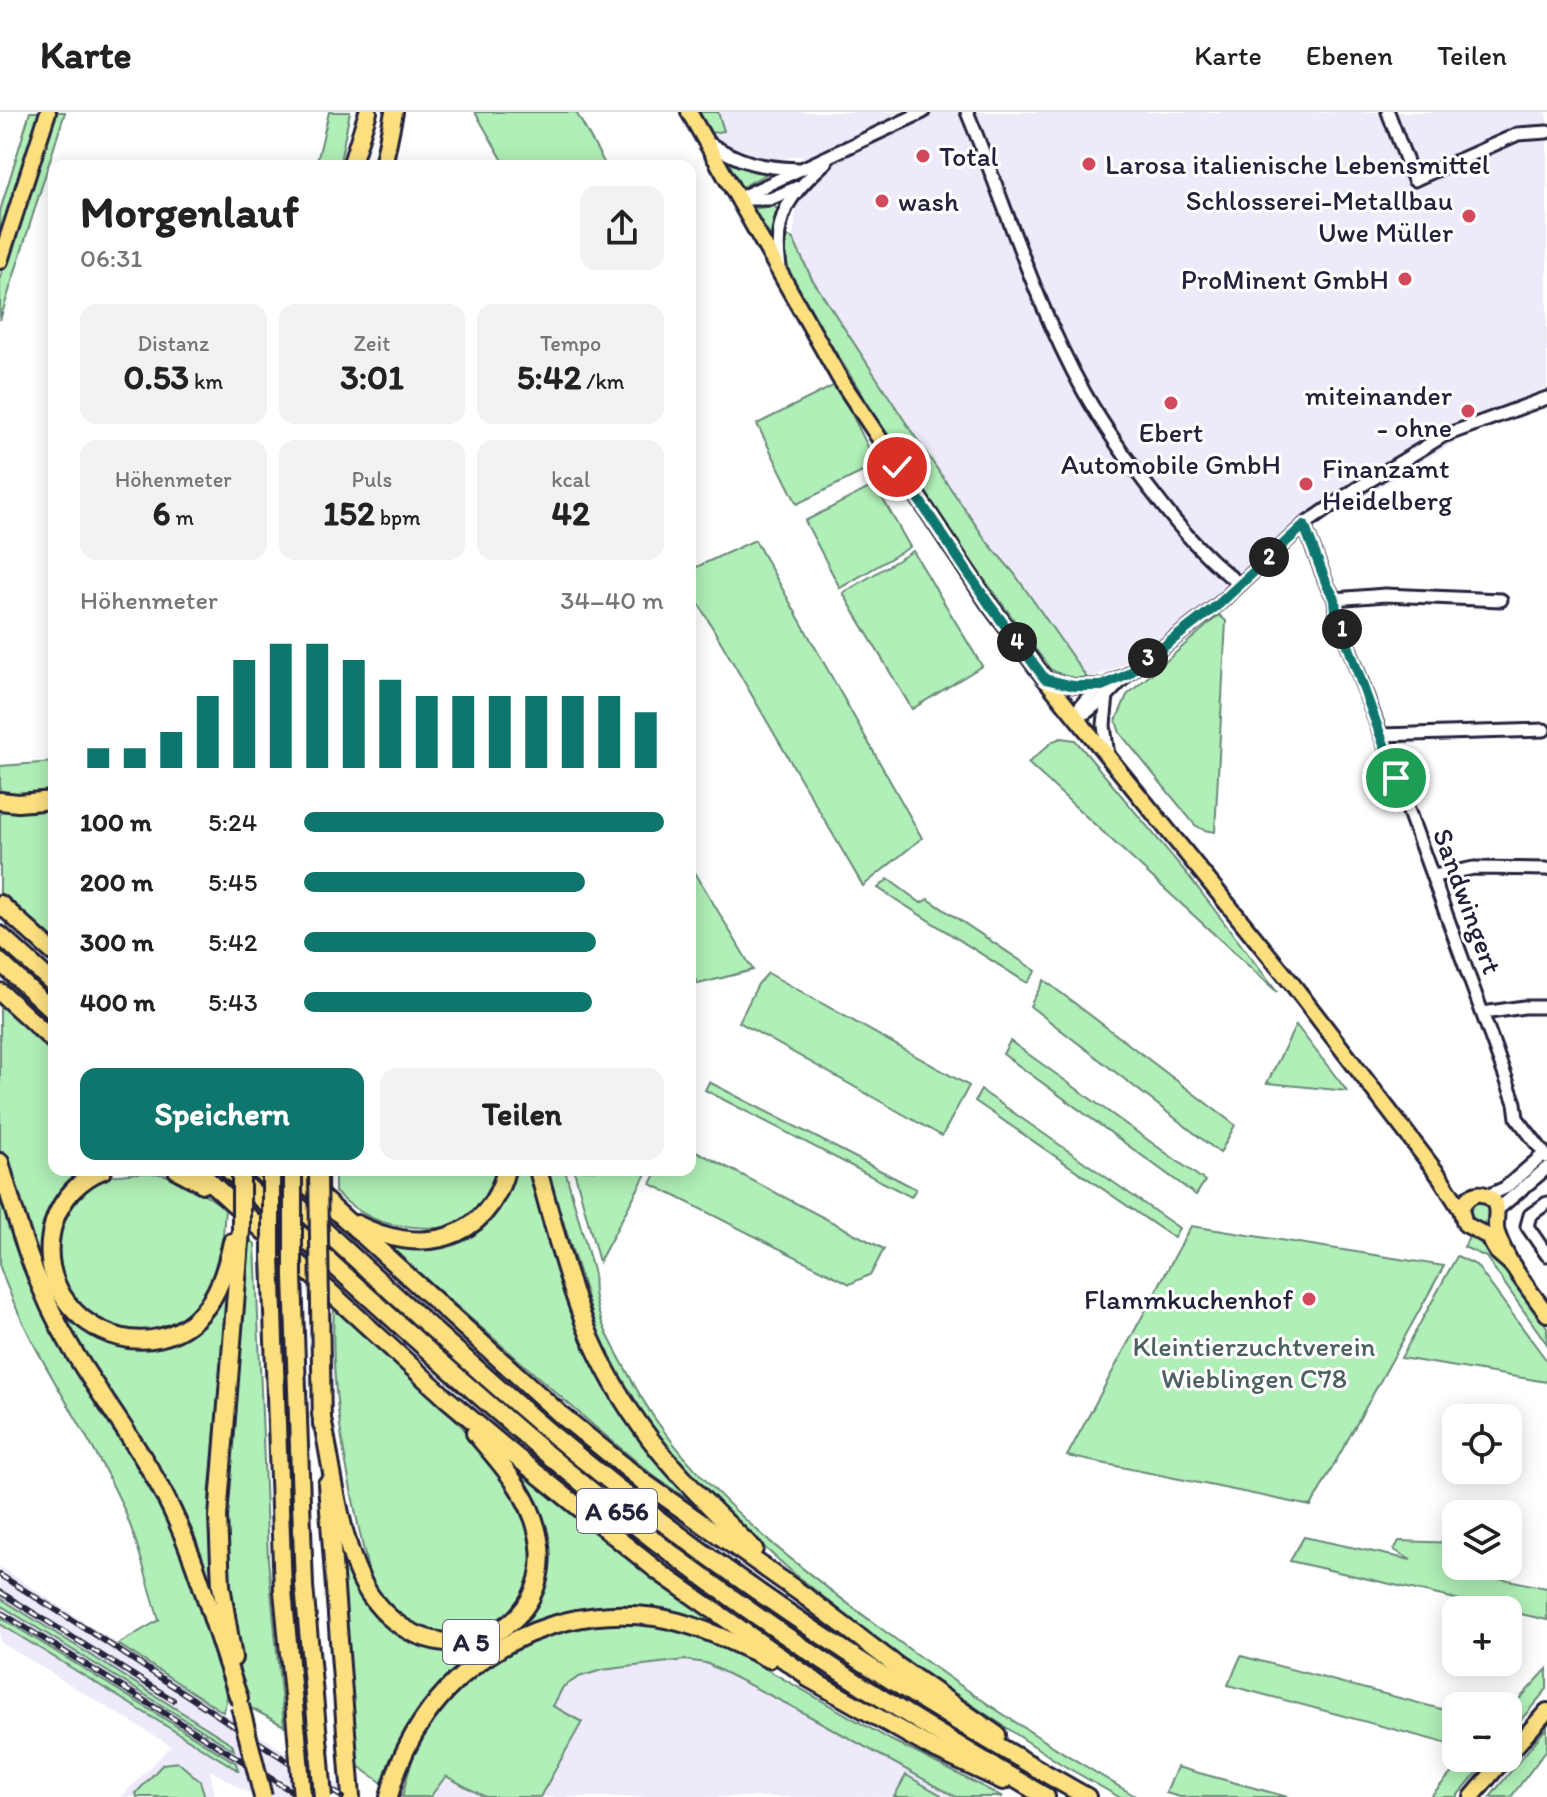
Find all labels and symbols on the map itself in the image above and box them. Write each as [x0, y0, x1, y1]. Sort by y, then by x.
place label: Total [939, 139, 998, 173]
marker: Total [914, 147, 932, 165]
place label: Larosa italienische Lebensmittel [1105, 147, 1490, 181]
marker: Larosa italienische Lebensmittel [1080, 155, 1098, 173]
place label: Schlosserei-Metallbau Uwe Müller [1186, 183, 1453, 249]
place label: wash [898, 184, 959, 218]
marker: wash [873, 192, 891, 210]
marker: Schlosserei-Metallbau Uwe Müller [1460, 207, 1478, 225]
place label: ProMinent GmbH [1181, 262, 1389, 296]
marker: ProMinent GmbH [1396, 270, 1414, 288]
place label: miteinander - ohne [1305, 378, 1452, 444]
marker: Ebert Automobile GmbH [1162, 394, 1180, 412]
marker: miteinander - ohne [1459, 402, 1477, 420]
place label: Ebert Automobile GmbH [1061, 415, 1281, 481]
pin [863, 433, 931, 501]
place label: Finanzamt Heidelberg [1322, 451, 1453, 517]
marker: Finanzamt Heidelberg [1297, 475, 1315, 493]
pin: 2 [1249, 537, 1289, 577]
pin: 1 [1322, 609, 1362, 649]
pin: 4 [997, 622, 1037, 662]
pin: 3 [1128, 638, 1168, 678]
pin [1362, 744, 1430, 812]
street label: Sandwingert [1426, 824, 1510, 978]
place label: Flammkuchenhof [1084, 1282, 1293, 1316]
marker: Flammkuchenhof [1300, 1290, 1318, 1308]
park label: Kleintierzuchtverein Wieblingen C78 [1132, 1329, 1376, 1395]
road number: A 656 [577, 1489, 657, 1533]
road number: A 5 [443, 1620, 499, 1664]

